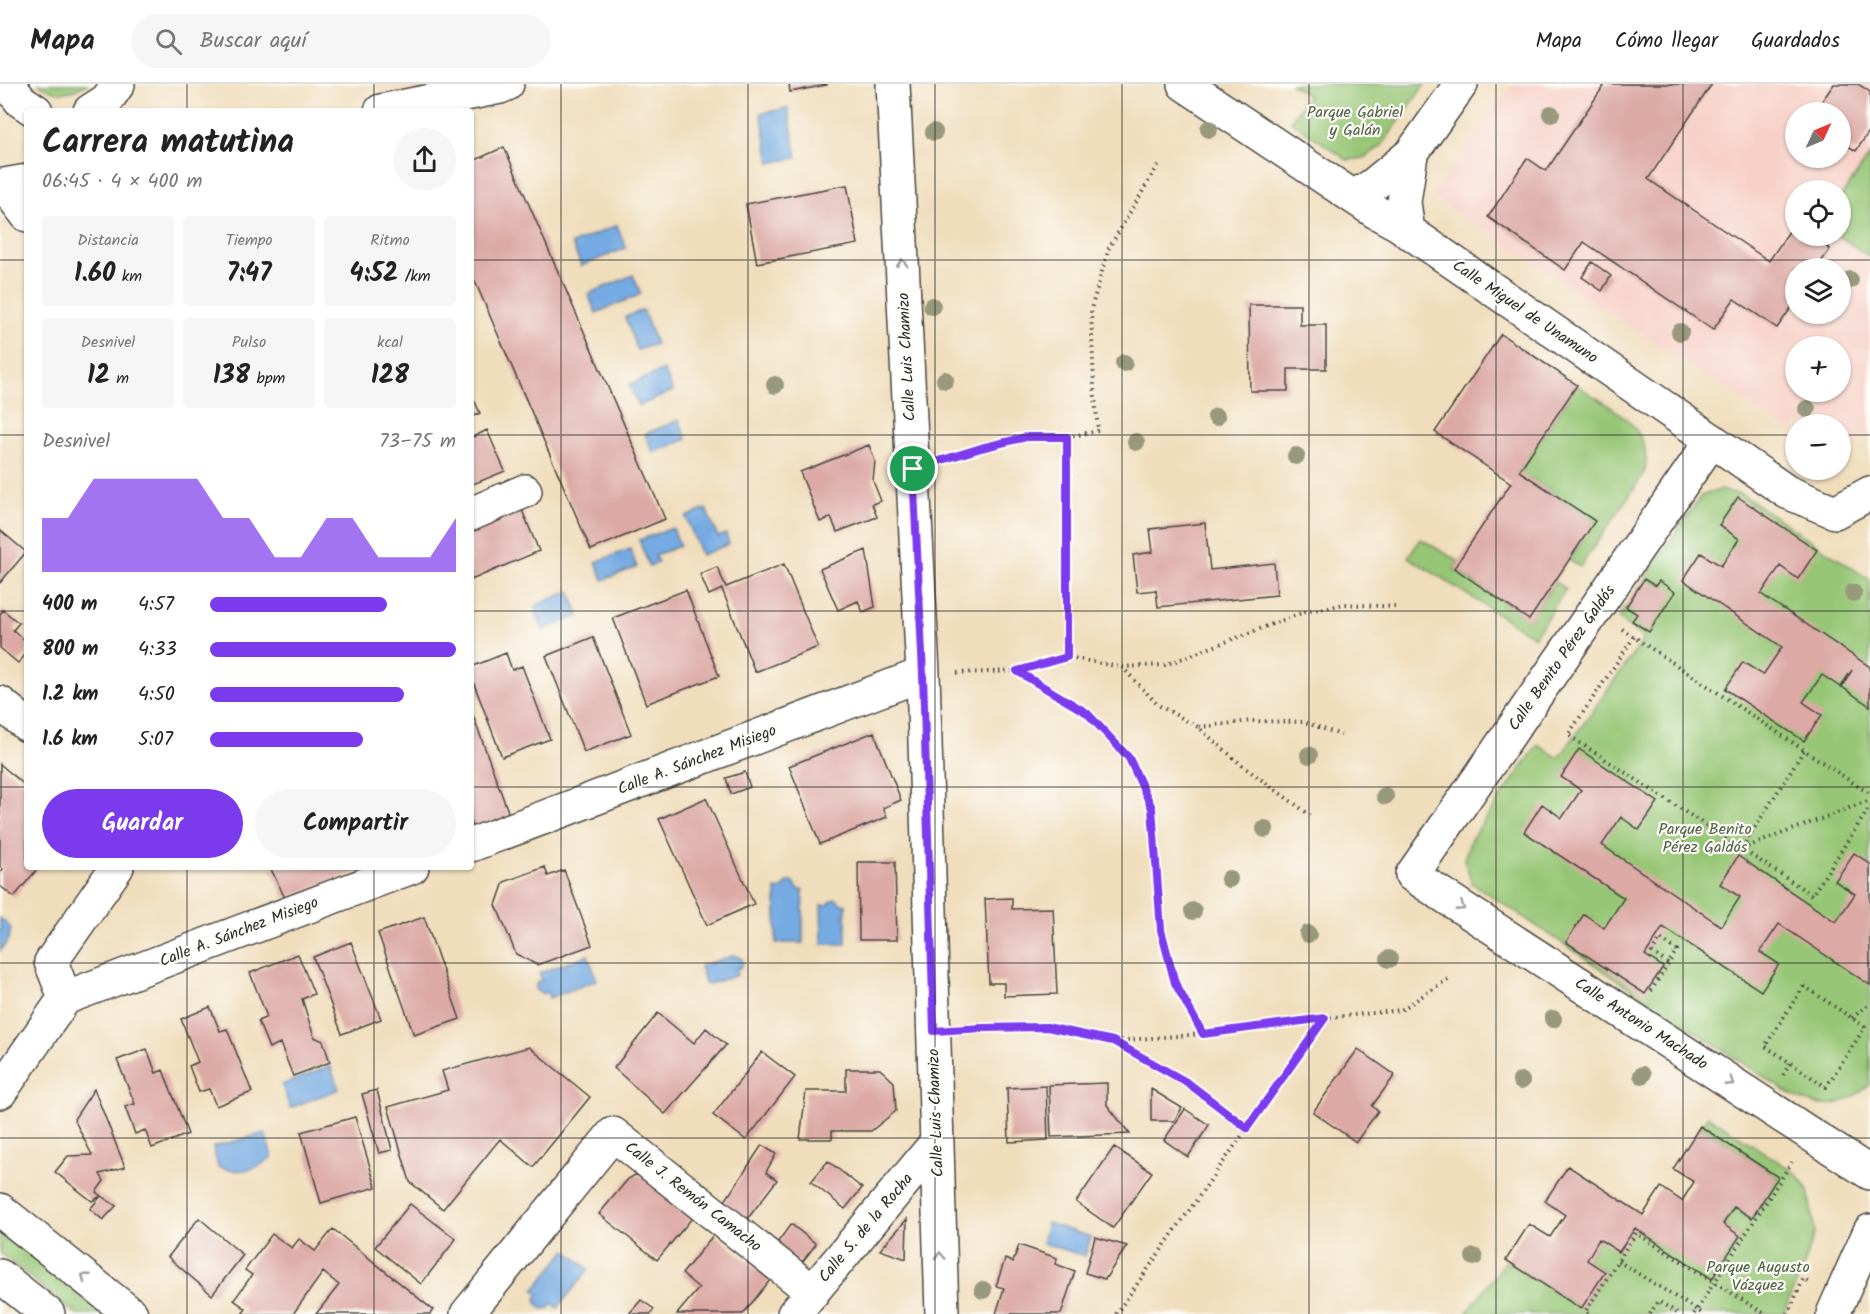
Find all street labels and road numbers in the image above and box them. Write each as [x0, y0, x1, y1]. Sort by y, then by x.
street label: Calle Miguel de Unamuno [1447, 254, 1603, 370]
street label: Calle Luis Chamizo [891, 292, 923, 422]
street label: Calle Benito Pérez Galdós [1502, 580, 1622, 736]
street label: Calle A. Sánchez Misiego [614, 718, 780, 802]
street label: Calle A. Sánchez Misiego [156, 890, 322, 974]
street label: Calle Antonio Machado [1569, 971, 1713, 1077]
street label: Calle Luis Chamizo [921, 1048, 951, 1178]
street label: Calle J. Remón Camacho [619, 1135, 767, 1259]
street label: Calle S. de la Rocha [813, 1168, 919, 1288]

